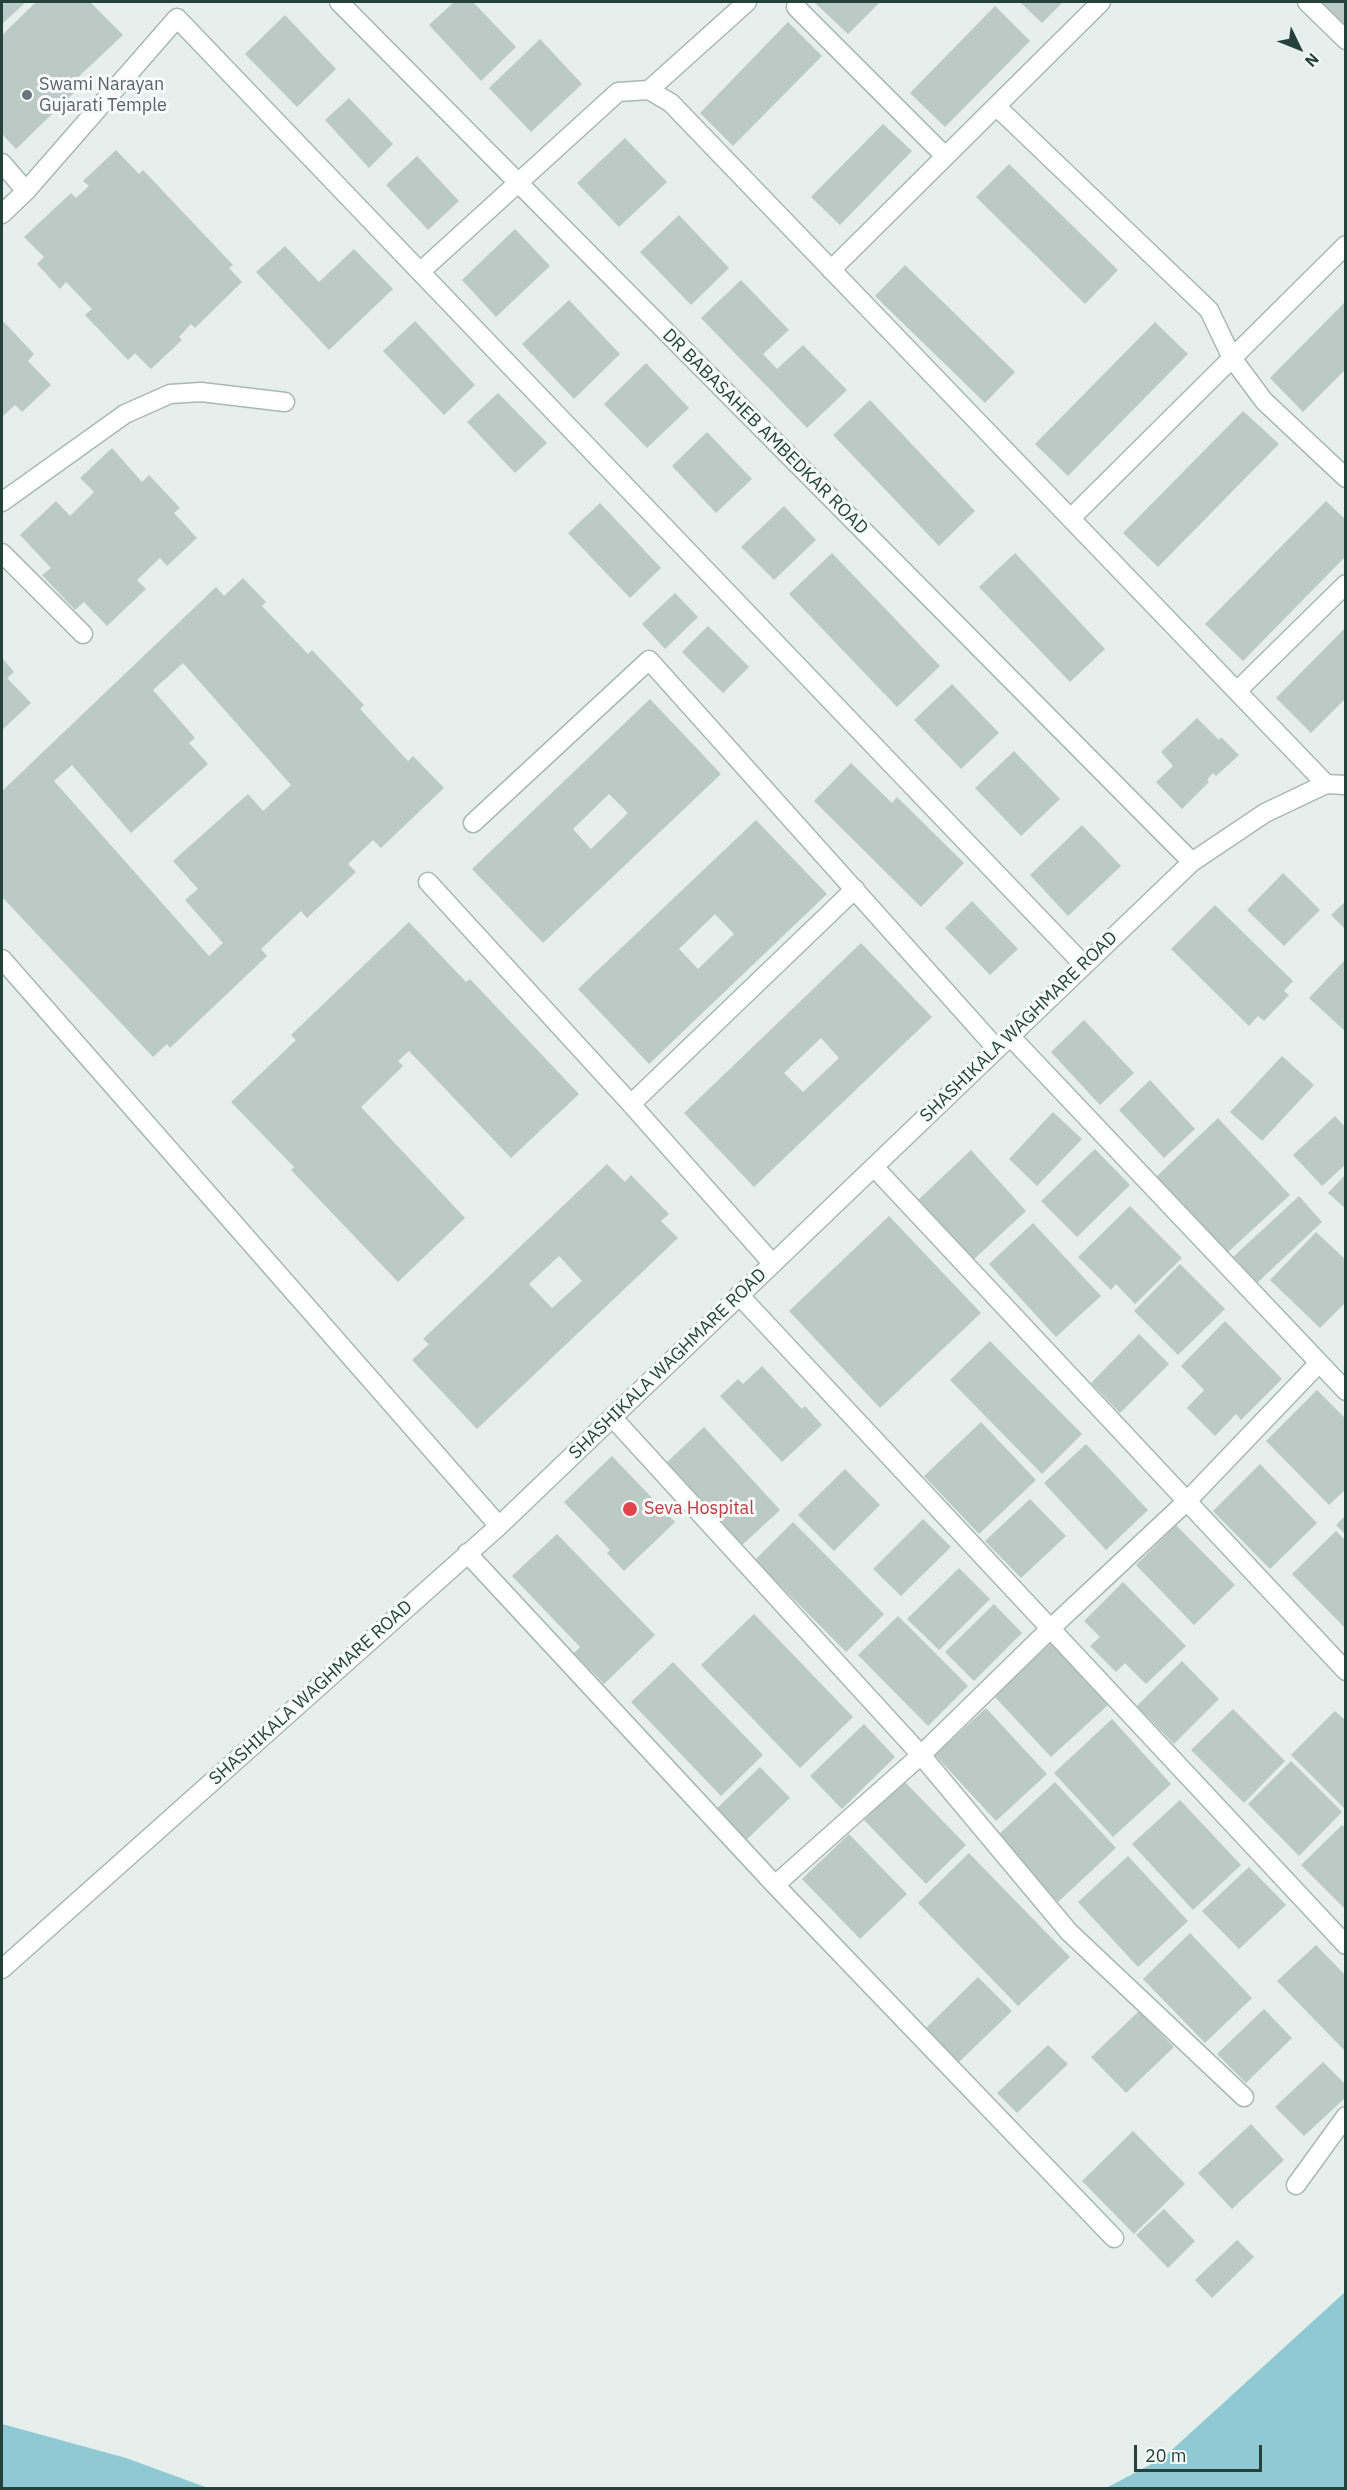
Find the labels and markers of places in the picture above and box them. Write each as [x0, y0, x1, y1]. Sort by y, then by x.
place label: Swami Narayan Gujarati Temple [39, 74, 167, 116]
marker: Swami Narayan Gujarati Temple [20, 88, 34, 102]
place label: Seva Hospital [644, 1498, 754, 1520]
marker: Seva Hospital [621, 1500, 639, 1518]

